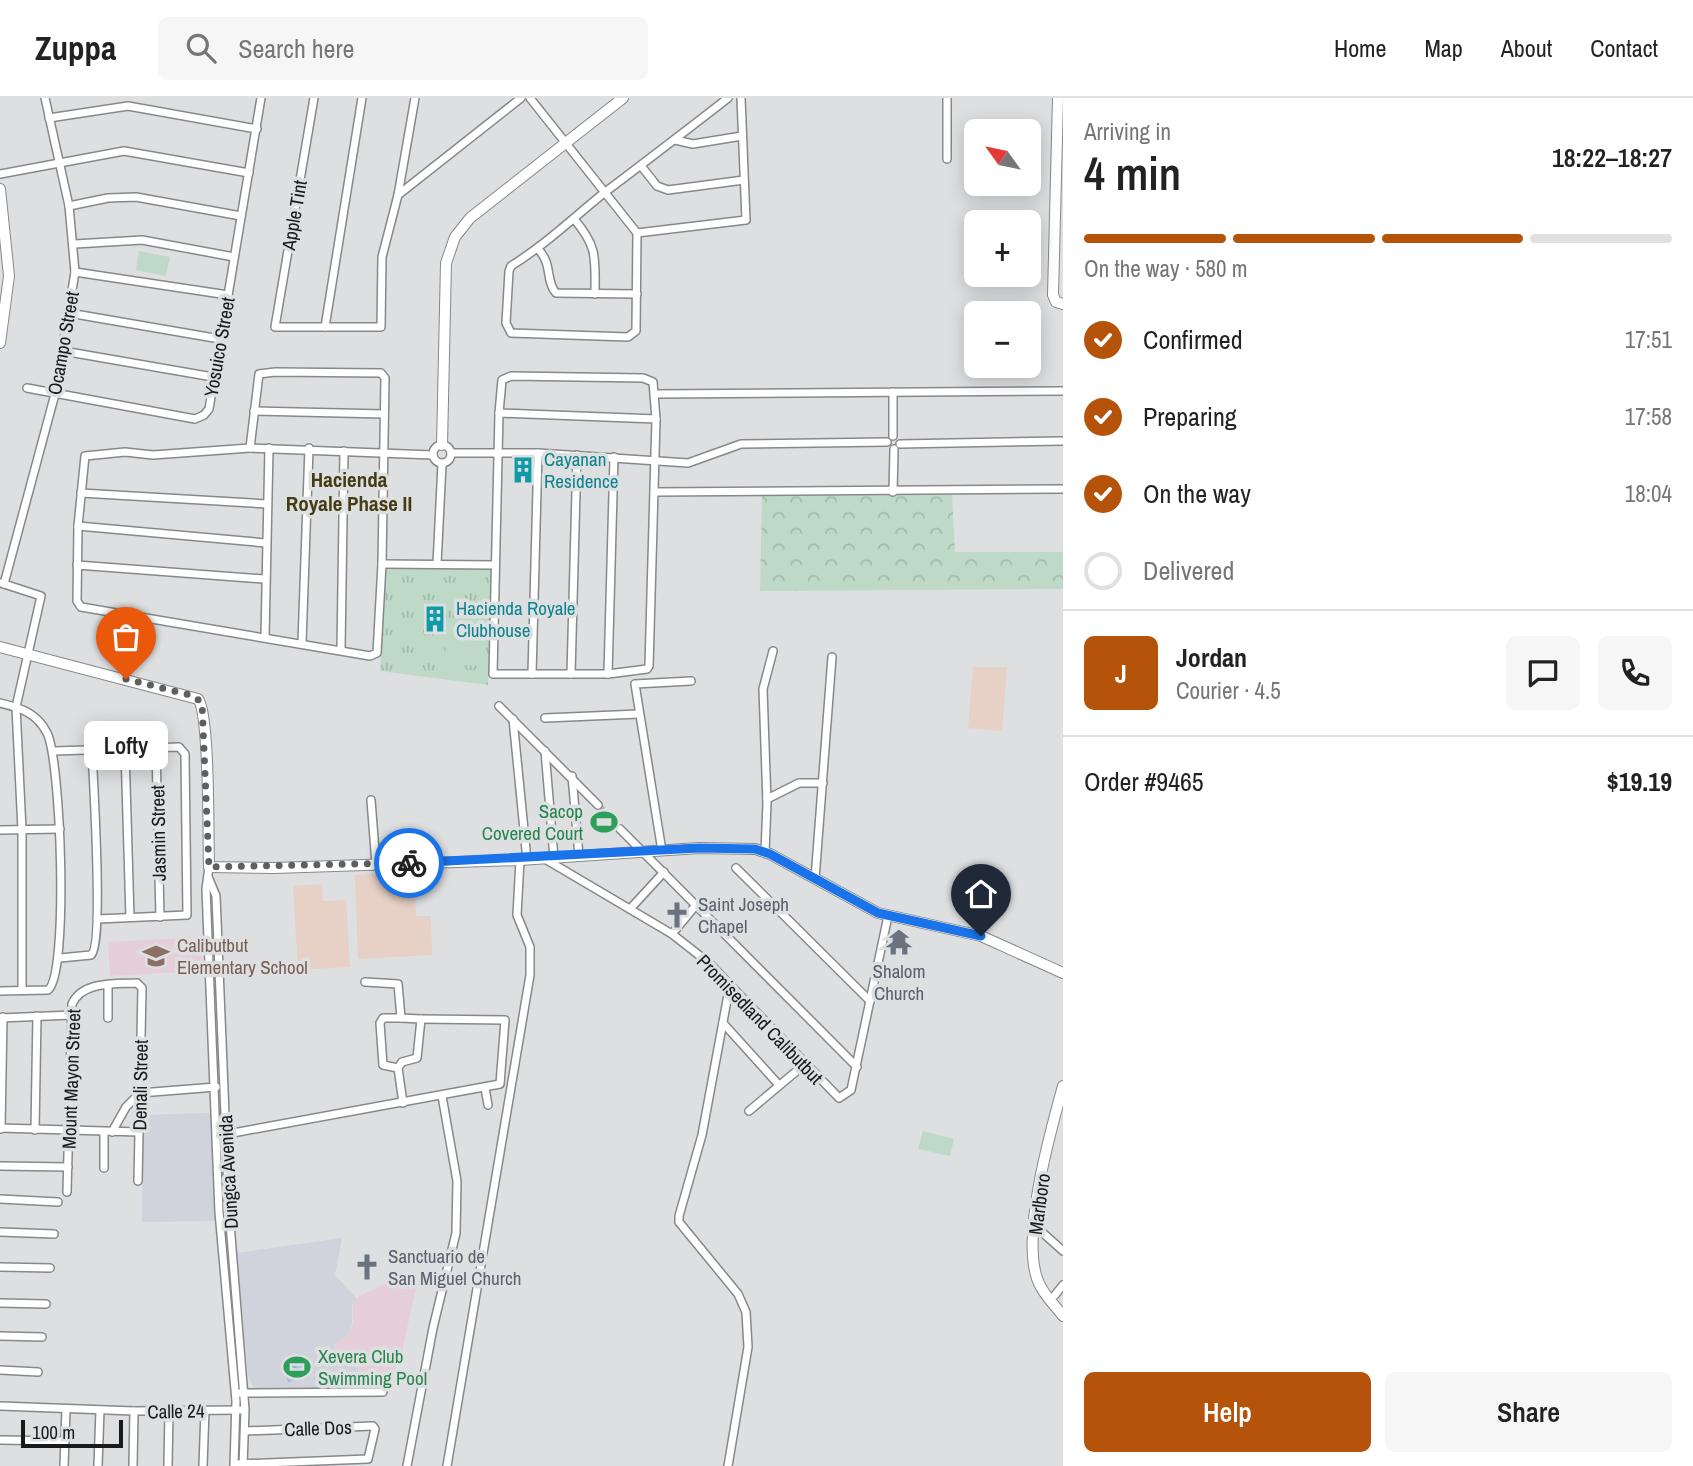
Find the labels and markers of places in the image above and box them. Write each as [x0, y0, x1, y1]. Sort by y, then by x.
place label: Cayanan Residence [544, 446, 618, 494]
building icon: Cayanan Residence [508, 455, 538, 485]
place label: Hacienda Royale Clubhouse [456, 595, 576, 643]
building icon: Hacienda Royale Clubhouse [420, 604, 450, 634]
pin [96, 607, 156, 679]
callout: Lofty [84, 721, 168, 770]
place label: Sacop Covered Court [482, 798, 584, 846]
sports icon: Sacop Covered Court [589, 807, 619, 837]
pin [951, 864, 1011, 936]
place label: Saint Joseph Chapel [698, 891, 789, 939]
church icon: Saint Joseph Chapel [662, 900, 692, 930]
temple icon: Shalom Church [884, 927, 914, 957]
place label: Calibutbut Elementary School [177, 932, 308, 980]
school or university icon: Calibutbut Elementary School [141, 941, 171, 971]
place label: Shalom Church [873, 958, 925, 1006]
place label: Sanctuario de San Miguel Church [388, 1243, 521, 1291]
church icon: Sanctuario de San Miguel Church [352, 1252, 382, 1282]
place label: Xevera Club Swimming Pool [318, 1343, 427, 1391]
sports icon: Xevera Club Swimming Pool [282, 1352, 312, 1382]

